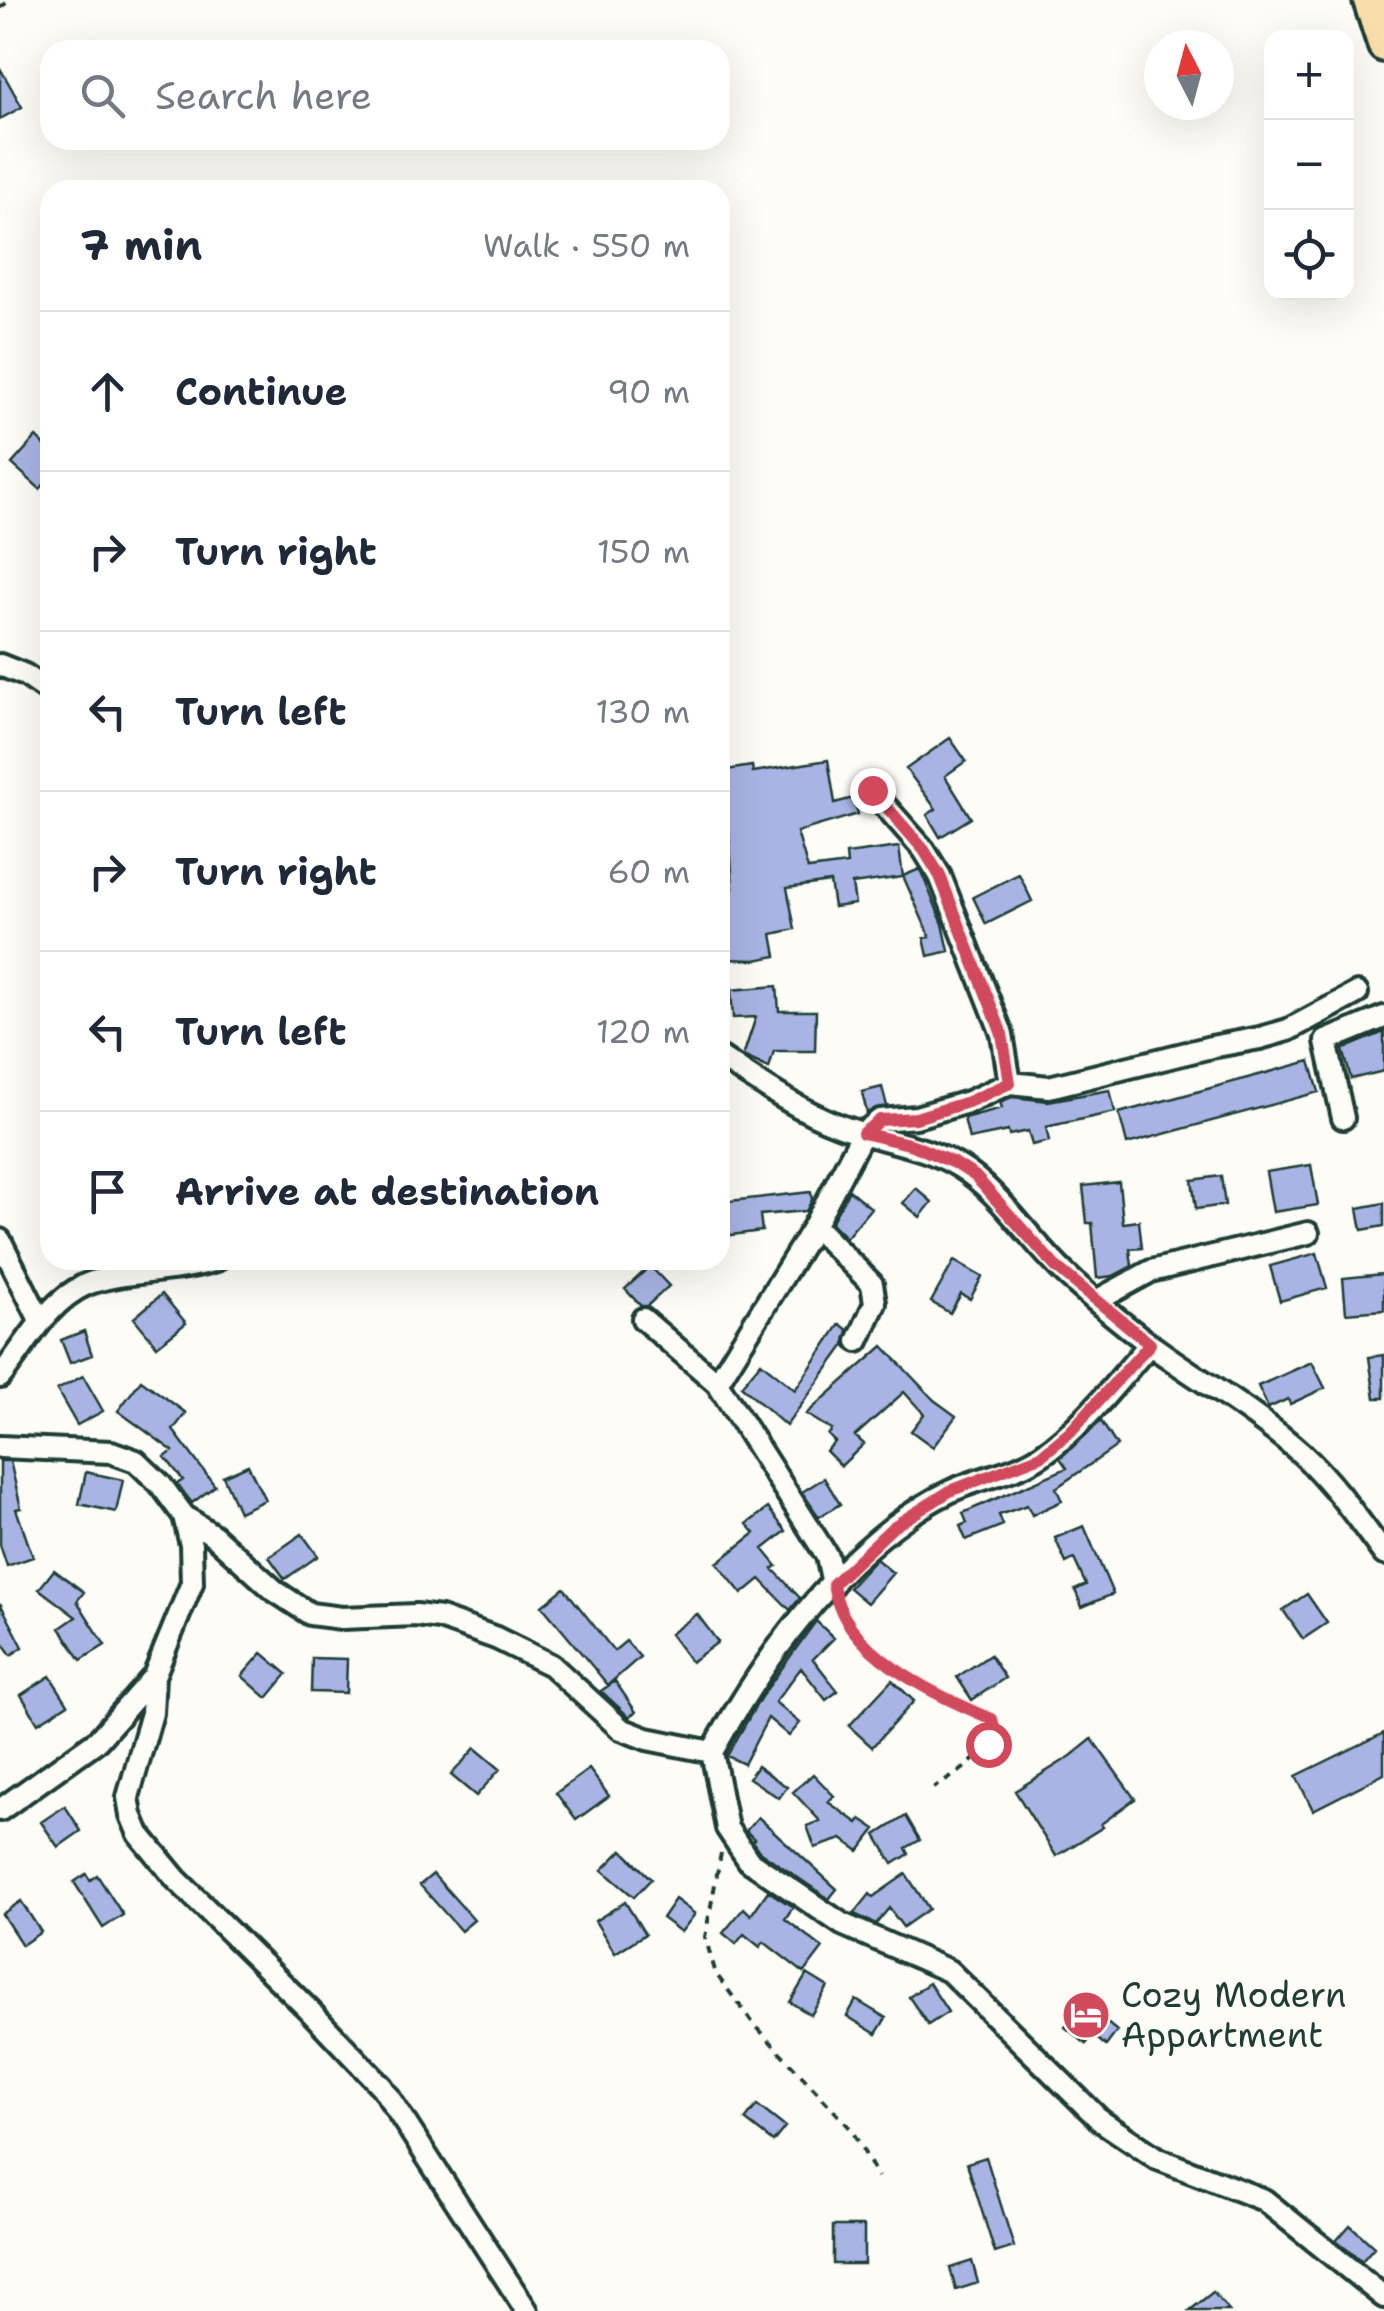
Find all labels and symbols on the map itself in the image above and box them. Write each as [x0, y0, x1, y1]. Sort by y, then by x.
north arrow [1144, 30, 1234, 120]
route end [850, 768, 896, 814]
route start [966, 1722, 1012, 1768]
place label: Cozy Modern Appartment [1121, 1971, 1346, 2058]
hotel icon: Cozy Modern Appartment [1060, 1989, 1112, 2041]

